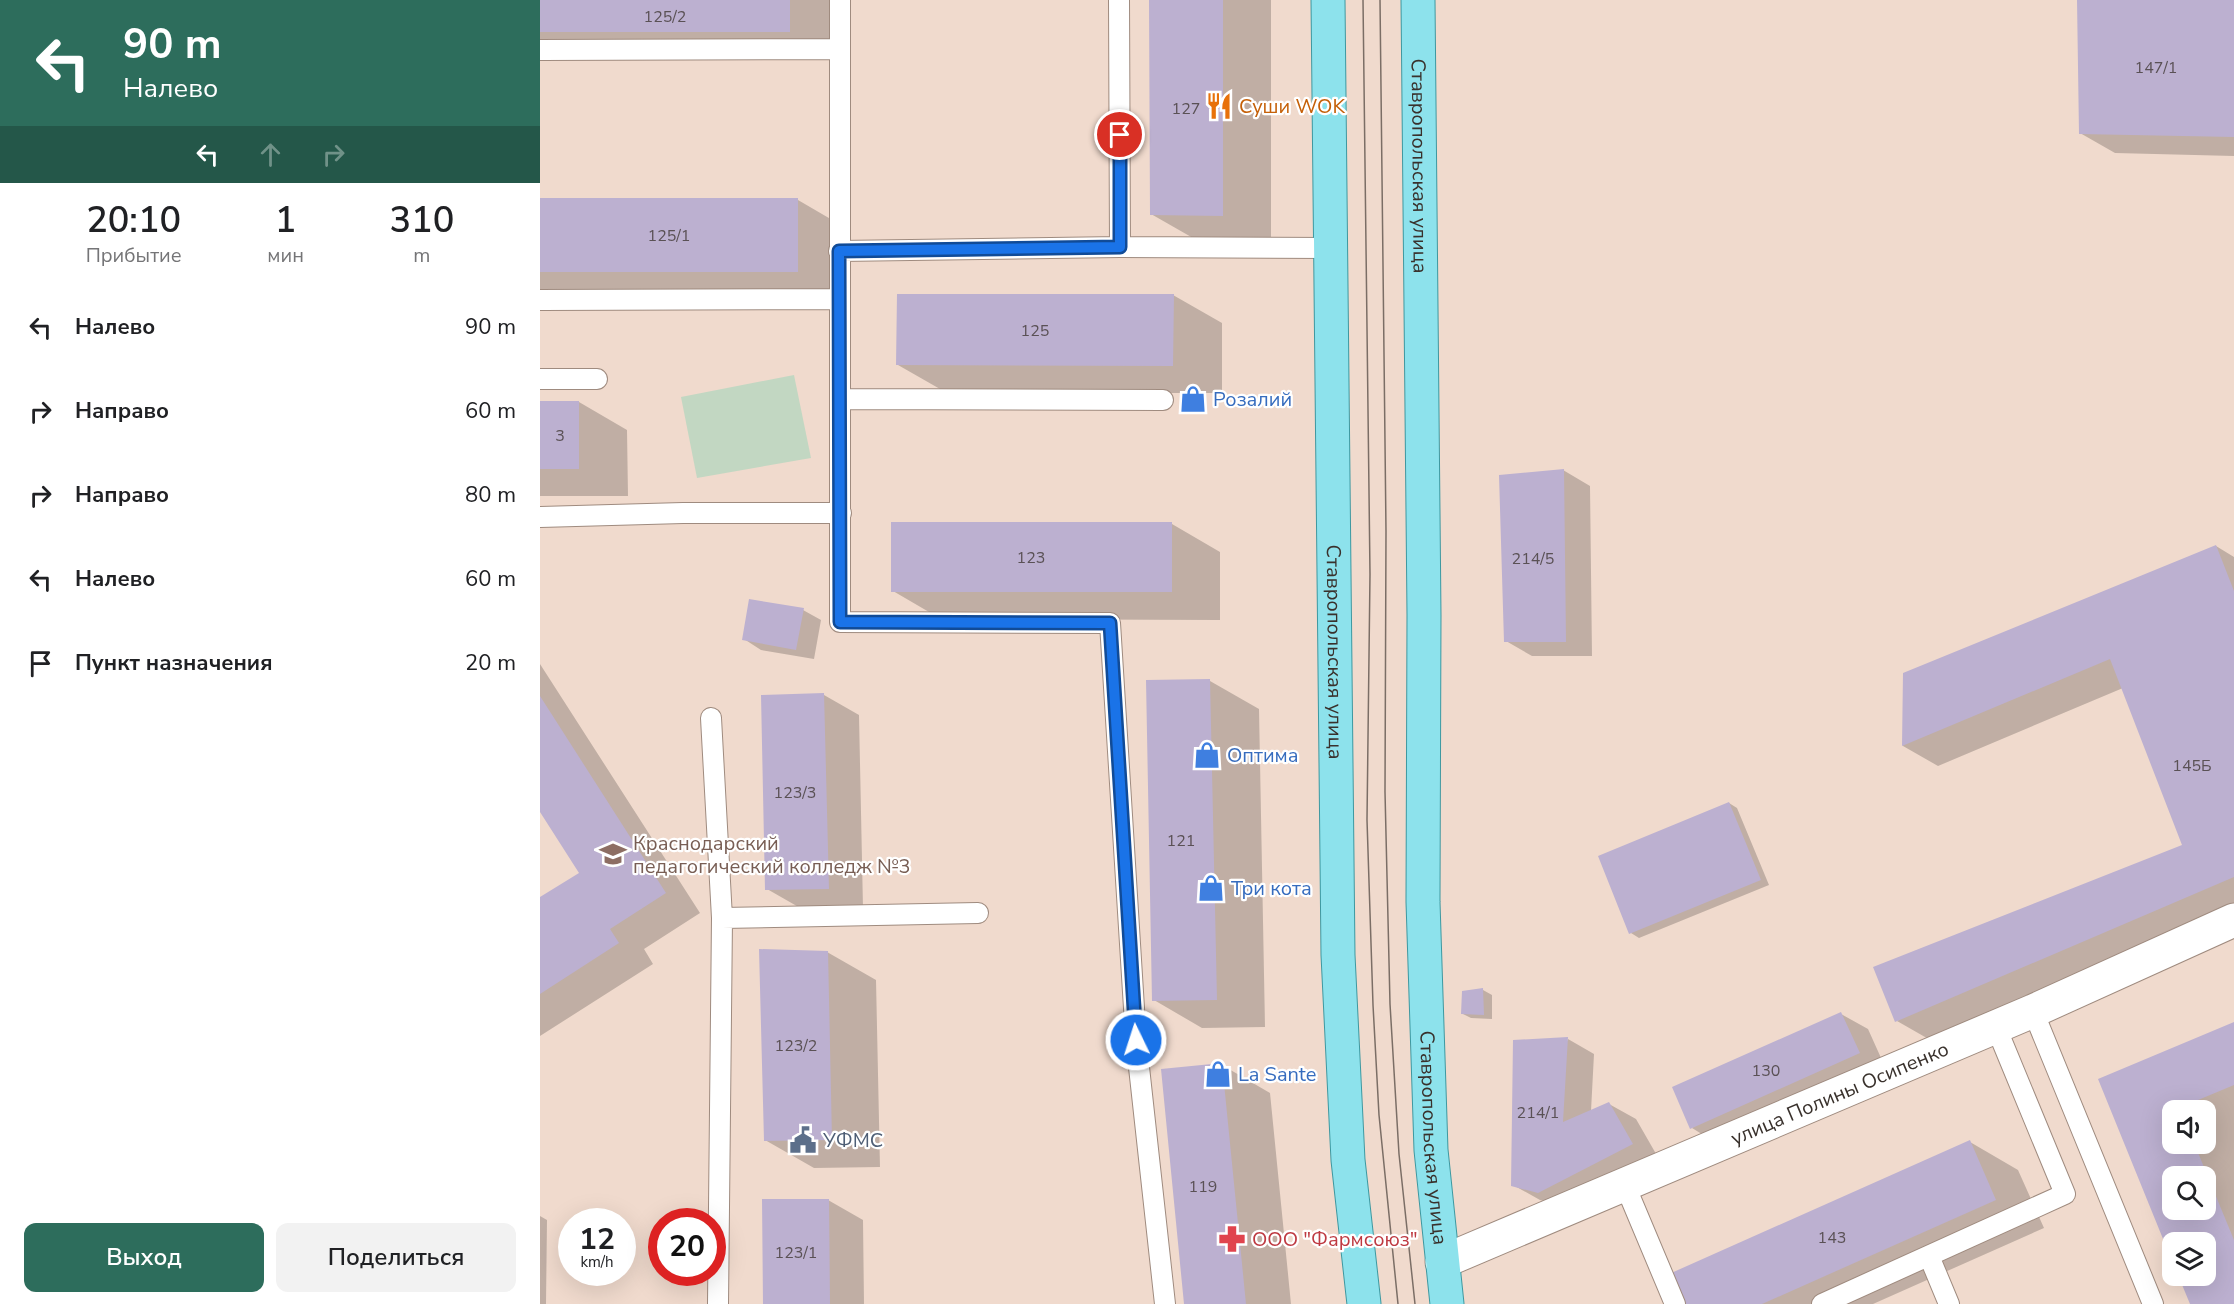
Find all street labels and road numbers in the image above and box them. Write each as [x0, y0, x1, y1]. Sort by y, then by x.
street label: Ставропольская улица [1405, 58, 1434, 274]
street label: Ставропольская улица [1320, 544, 1349, 760]
street label: Ставропольская улица [1413, 1030, 1454, 1246]
street label: улица Полины Осипенко [1727, 1035, 1953, 1152]

